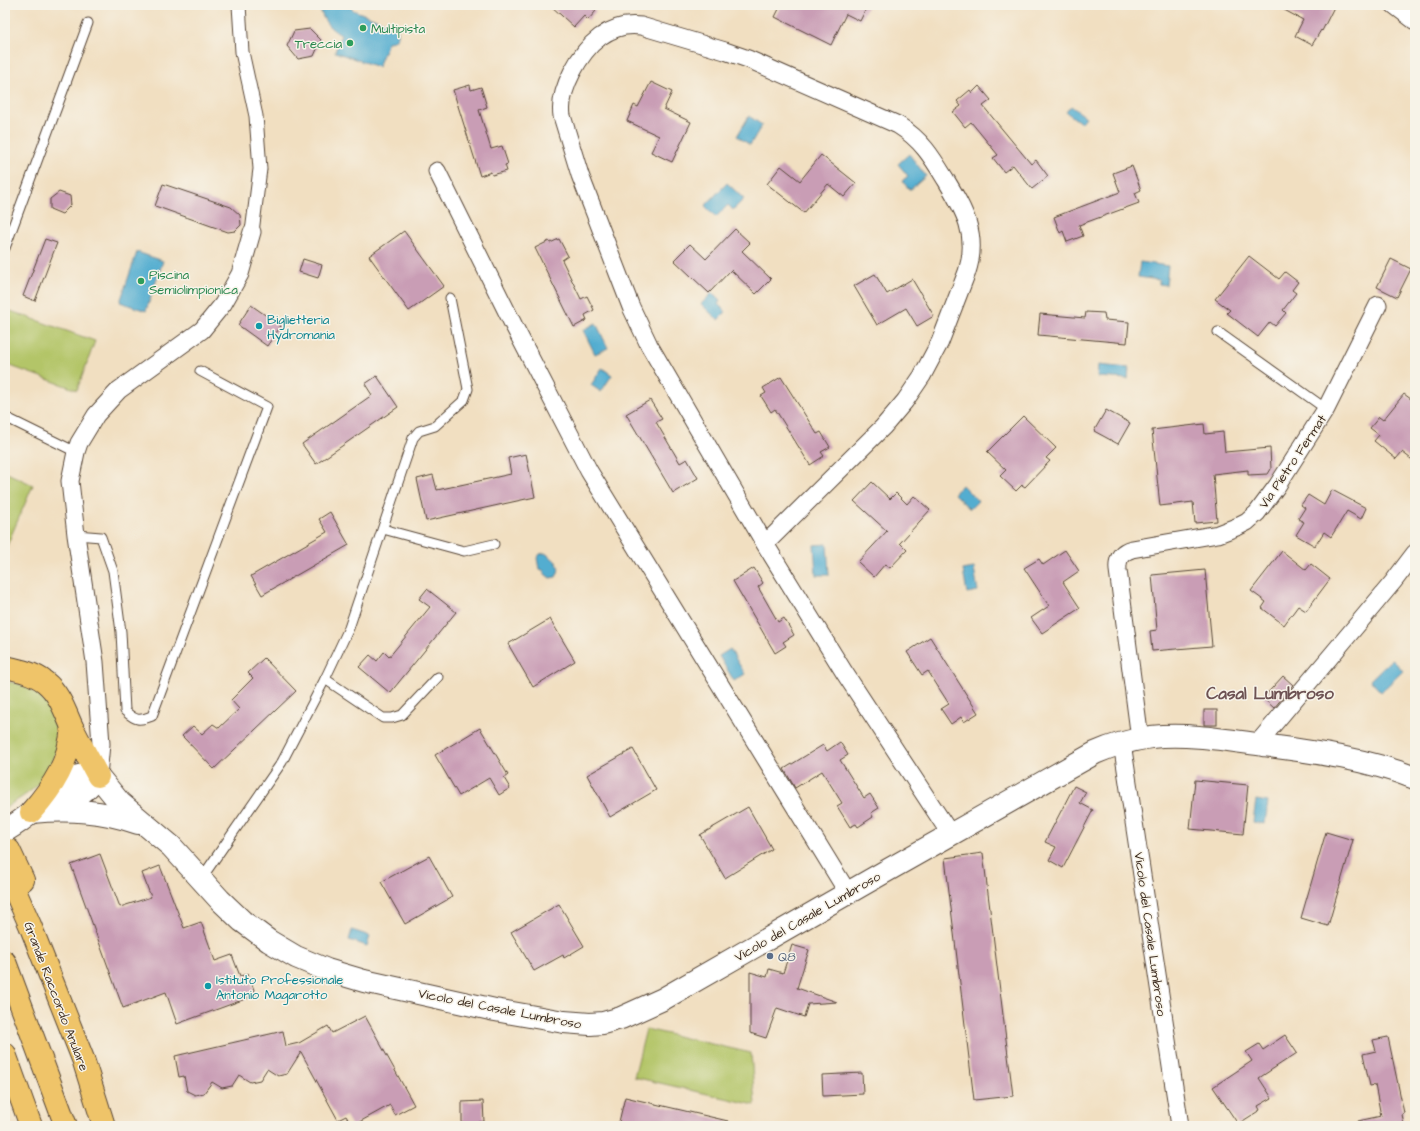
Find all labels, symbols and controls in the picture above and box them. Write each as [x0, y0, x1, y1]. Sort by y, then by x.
place label: Multipista [371, 20, 426, 38]
marker: Multipista [358, 23, 368, 33]
place label: Treccia [295, 35, 342, 53]
marker: Treccia [345, 38, 355, 48]
place label: Piscina Semiolimpionica [149, 266, 238, 299]
marker: Piscina Semiolimpionica [136, 276, 146, 286]
place label: Biglietteria Hydromania [267, 311, 335, 345]
marker: Biglietteria Hydromania [254, 321, 264, 331]
street label: Via Pietro Fermat [1255, 411, 1331, 512]
district label: Casal Lumbroso [1206, 682, 1334, 706]
street label: Vicolo del Casale Lumbroso [1130, 851, 1171, 1018]
street label: Vicolo del Casale Lumbroso [731, 867, 884, 966]
street label: Grande Raccordo Anulare [19, 919, 93, 1074]
place label: Q8 [778, 948, 796, 966]
marker: Q8 [765, 951, 775, 961]
place label: Istituto Professionale Antonio Magarotto [216, 971, 343, 1005]
marker: Istituto Professionale Antonio Magarotto [203, 981, 213, 991]
street label: Vicolo del Casale Lumbroso [417, 984, 584, 1034]

